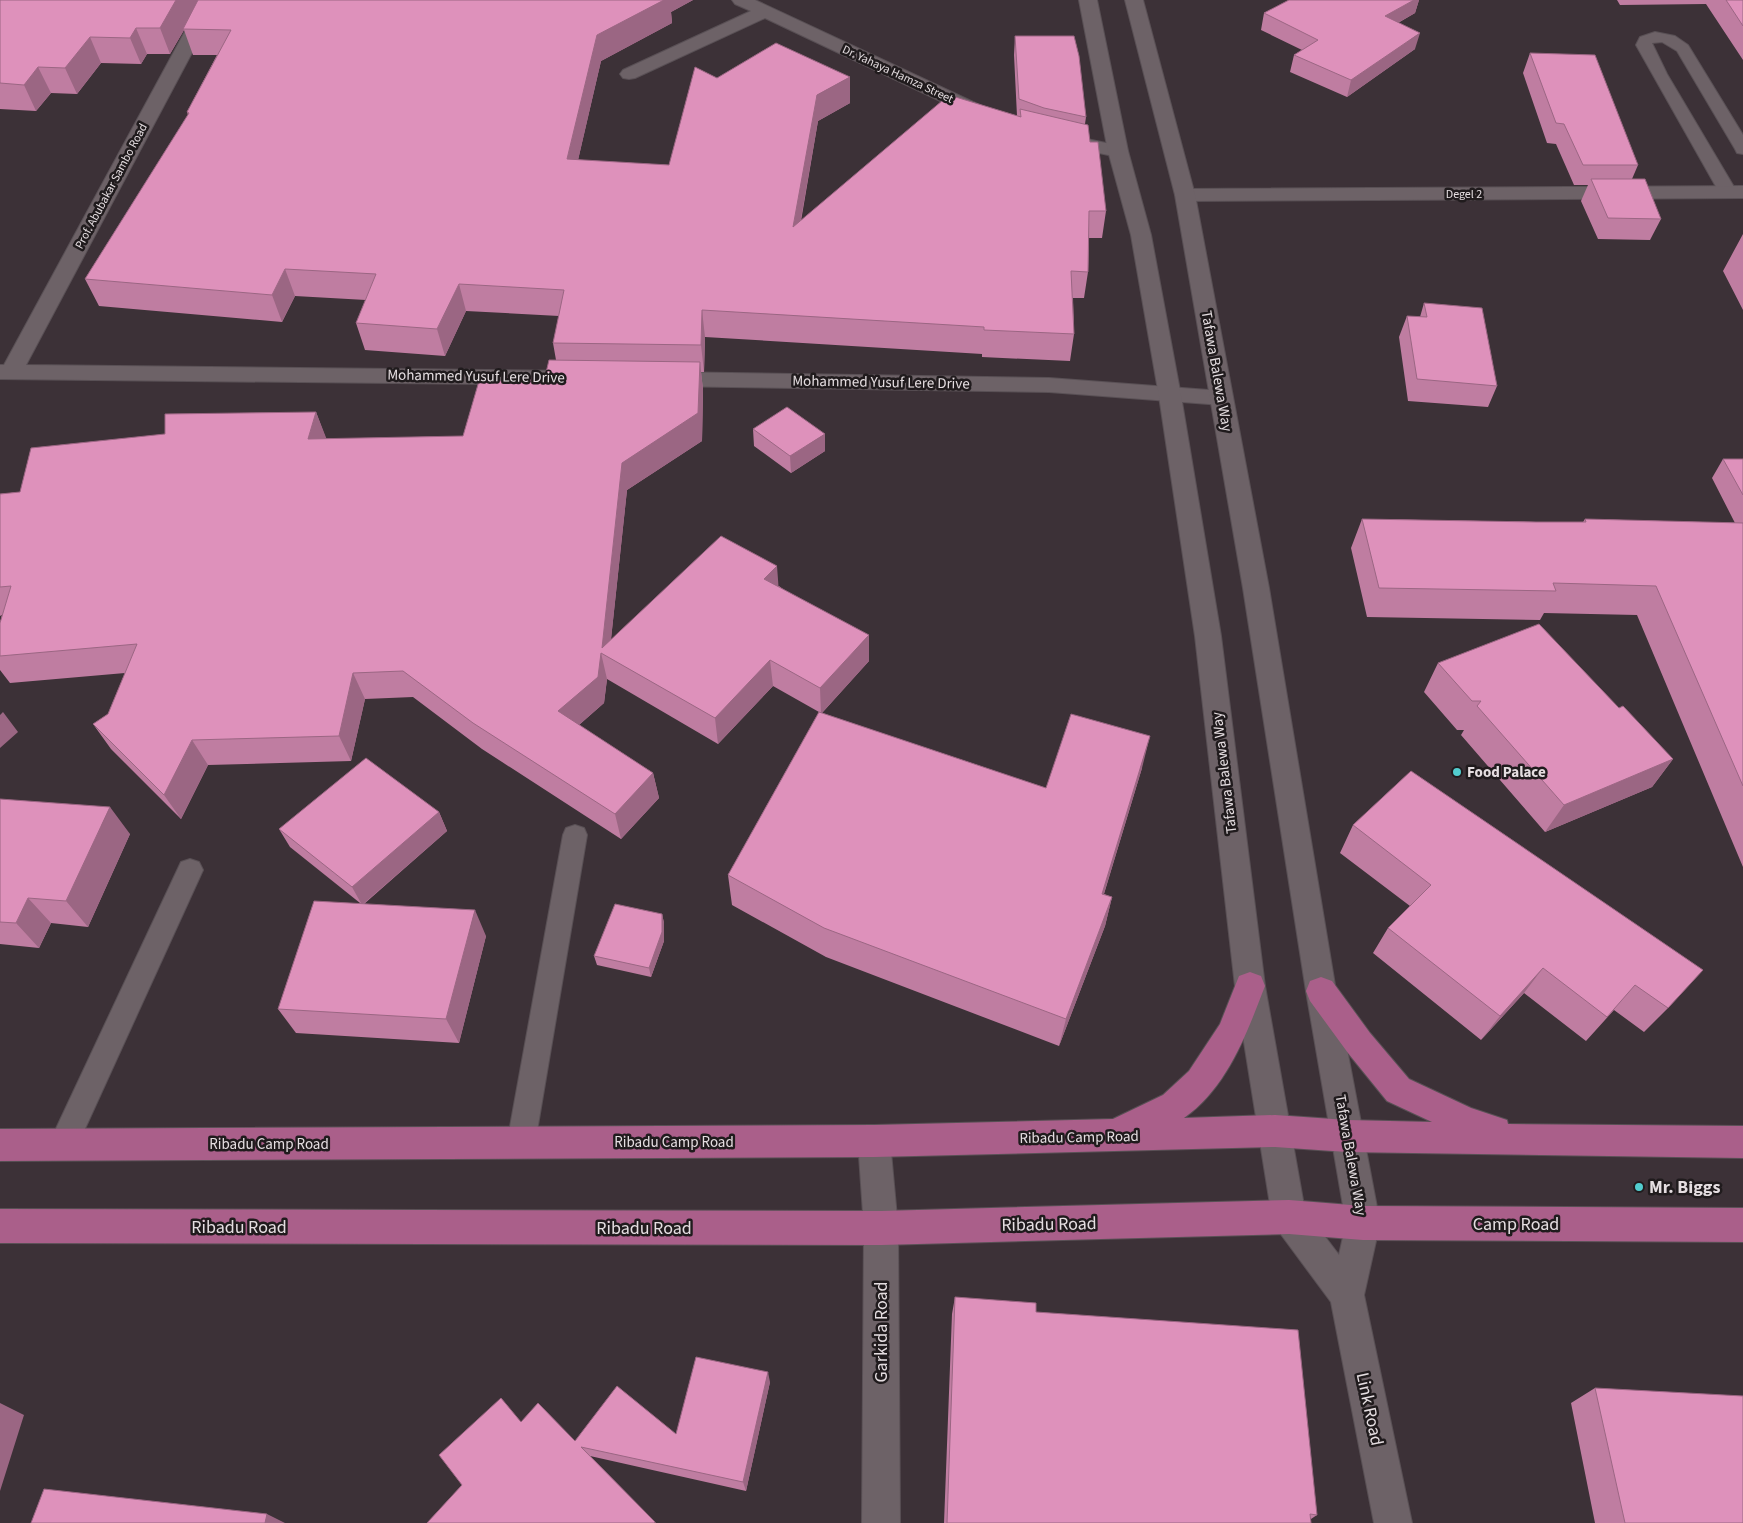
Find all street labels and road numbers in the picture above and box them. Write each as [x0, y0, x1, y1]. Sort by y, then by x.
street label: Dr. Yahaya Hamza Street [839, 41, 956, 108]
street label: Prof. Abubakar Sambo Road [71, 120, 152, 252]
street label: Degel 2 [1446, 186, 1482, 203]
street label: Tafawa Balewa Way [1196, 309, 1237, 433]
street label: Mohammed Yusuf Lere Drive [387, 364, 565, 389]
street label: Mohammed Yusuf Lere Drive [792, 370, 970, 395]
street label: Tafawa Balewa Way [1207, 711, 1242, 835]
street label: Tafawa Balewa Way [1330, 1093, 1371, 1217]
street label: Ribadu Camp Road [1019, 1126, 1139, 1149]
street label: Ribadu Camp Road [614, 1132, 734, 1153]
street label: Ribadu Camp Road [209, 1134, 329, 1155]
street label: Ribadu Road [1001, 1211, 1097, 1238]
street label: Camp Road [1473, 1212, 1559, 1237]
street label: Ribadu Road [191, 1215, 287, 1240]
street label: Ribadu Road [596, 1216, 692, 1241]
street label: Garkida Road [869, 1281, 894, 1383]
street label: Link Road [1350, 1370, 1389, 1448]

